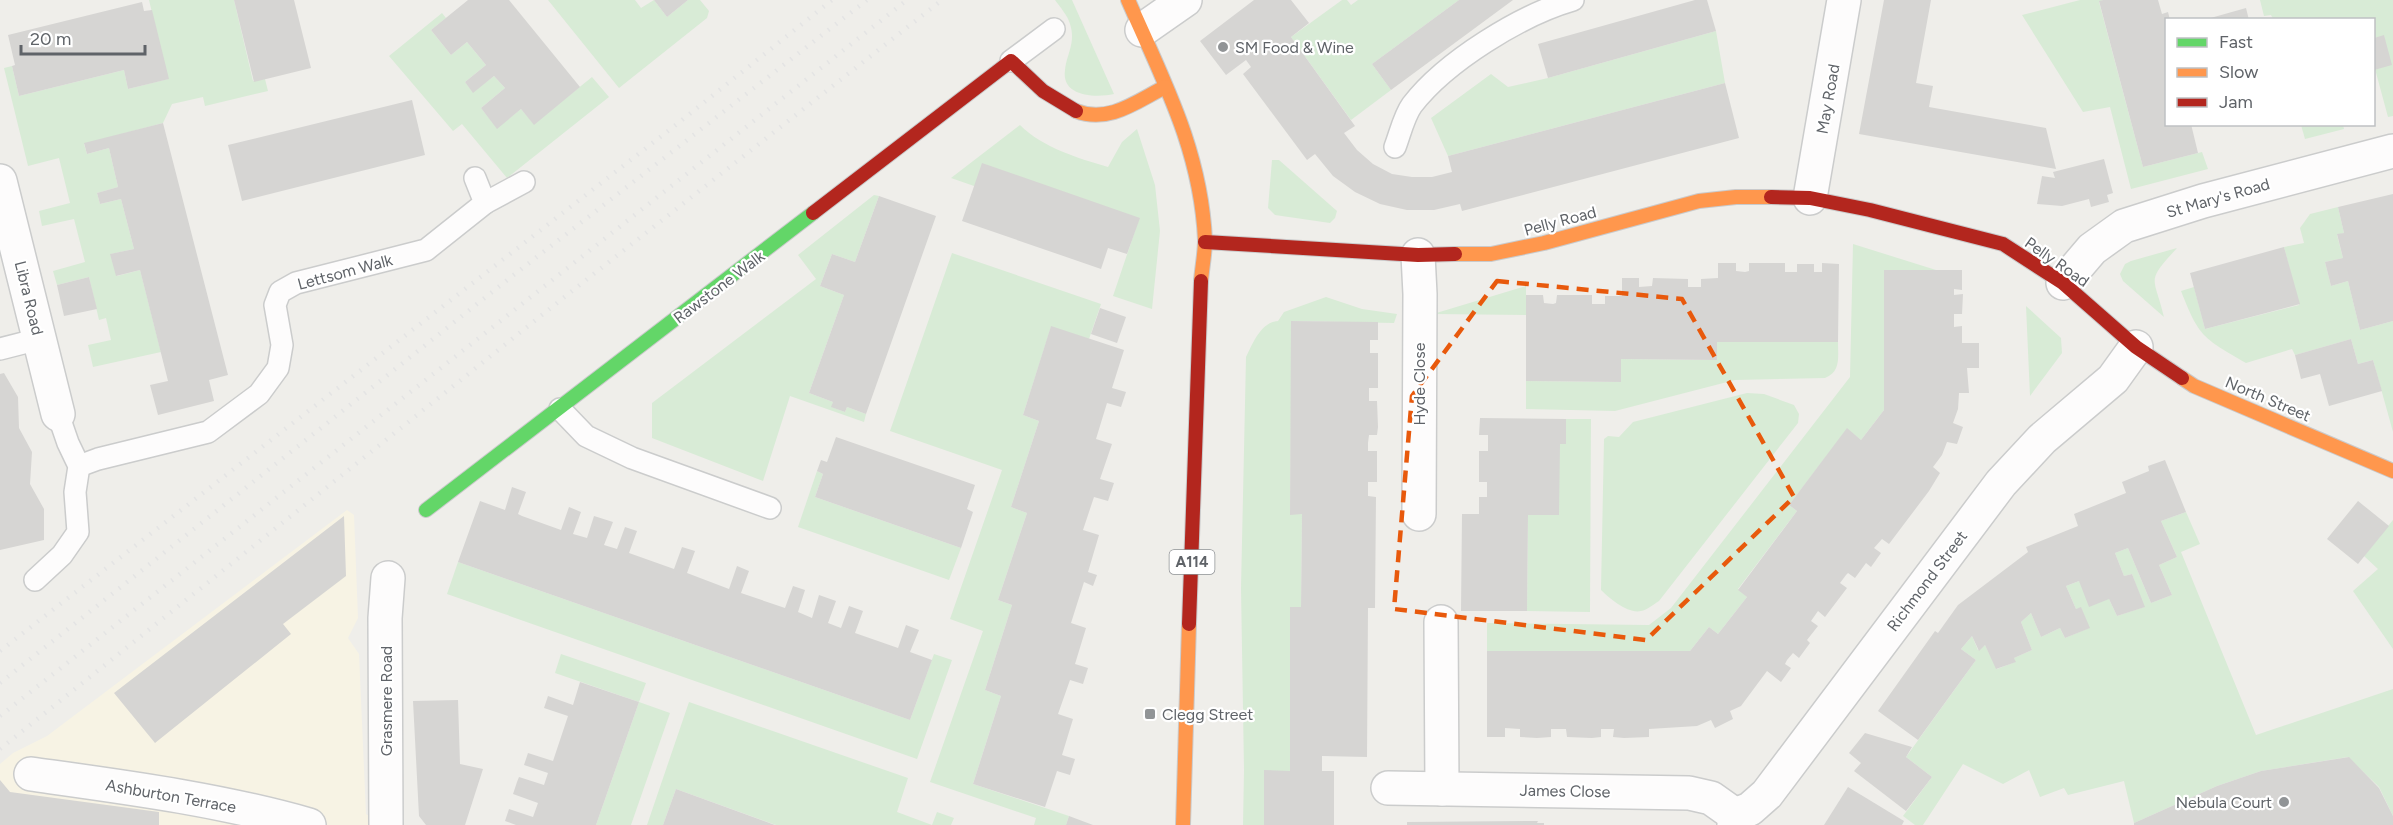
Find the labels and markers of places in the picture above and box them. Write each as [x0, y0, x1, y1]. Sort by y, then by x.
place label: SM Food & Wine [1235, 38, 1354, 57]
marker: SM Food & Wine [1216, 40, 1230, 54]
place label: Clegg Street [1162, 705, 1253, 724]
marker: Clegg Street [1143, 707, 1157, 721]
place label: Nebula Court [2176, 793, 2272, 812]
marker: Nebula Court [2277, 795, 2291, 809]

